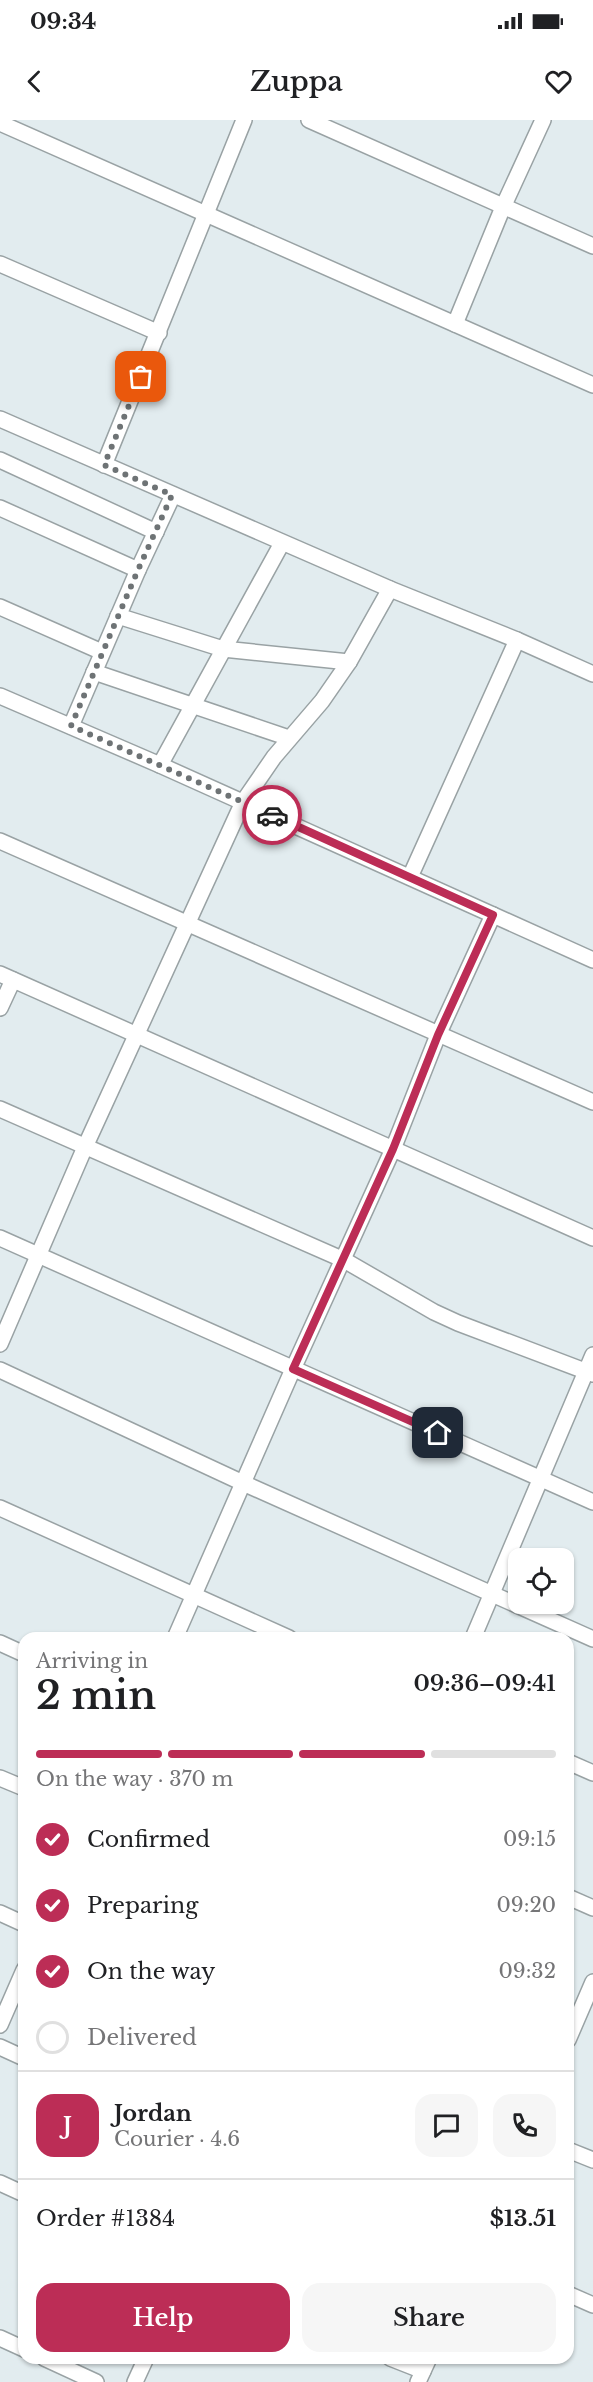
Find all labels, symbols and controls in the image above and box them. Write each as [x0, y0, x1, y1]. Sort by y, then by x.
text: 09:34 [30, 8, 96, 35]
icon: back [18, 65, 51, 98]
text: Zuppa [250, 65, 343, 98]
icon: heart [542, 65, 575, 98]
pin [115, 351, 166, 402]
icon: bag [124, 360, 157, 393]
courier [242, 785, 302, 845]
icon: car [256, 799, 289, 832]
pin [412, 1407, 463, 1458]
icon: home [421, 1416, 454, 1449]
map controls [508, 1548, 574, 1614]
button: locate [508, 1548, 574, 1614]
text: Arriving in [36, 1649, 148, 1673]
text: 09:36–09:41 [413, 1670, 556, 1697]
text: 2 min [36, 1671, 156, 1720]
text: On the way · 370 m [36, 1767, 233, 1791]
icon: check [36, 1823, 69, 1856]
text: Confirmed [87, 1826, 210, 1853]
text: 09:15 [503, 1827, 556, 1851]
icon: check [36, 1889, 69, 1922]
text: Preparing [87, 1892, 198, 1919]
text: 09:20 [497, 1893, 556, 1917]
icon: check [36, 1955, 69, 1988]
text: On the way [87, 1958, 215, 1985]
text: 09:32 [499, 1959, 556, 1983]
text: Delivered [87, 2024, 197, 2051]
button: chat [415, 2094, 478, 2157]
button: phone [493, 2094, 556, 2157]
text: Jordan [114, 2100, 192, 2127]
text: J [63, 2112, 72, 2139]
text: Courier · 4.6 [114, 2127, 240, 2151]
text: Order #1384 [36, 2205, 175, 2232]
text: $13.51 [490, 2205, 556, 2232]
button: Help [36, 2283, 290, 2352]
button: Share [302, 2283, 556, 2352]

